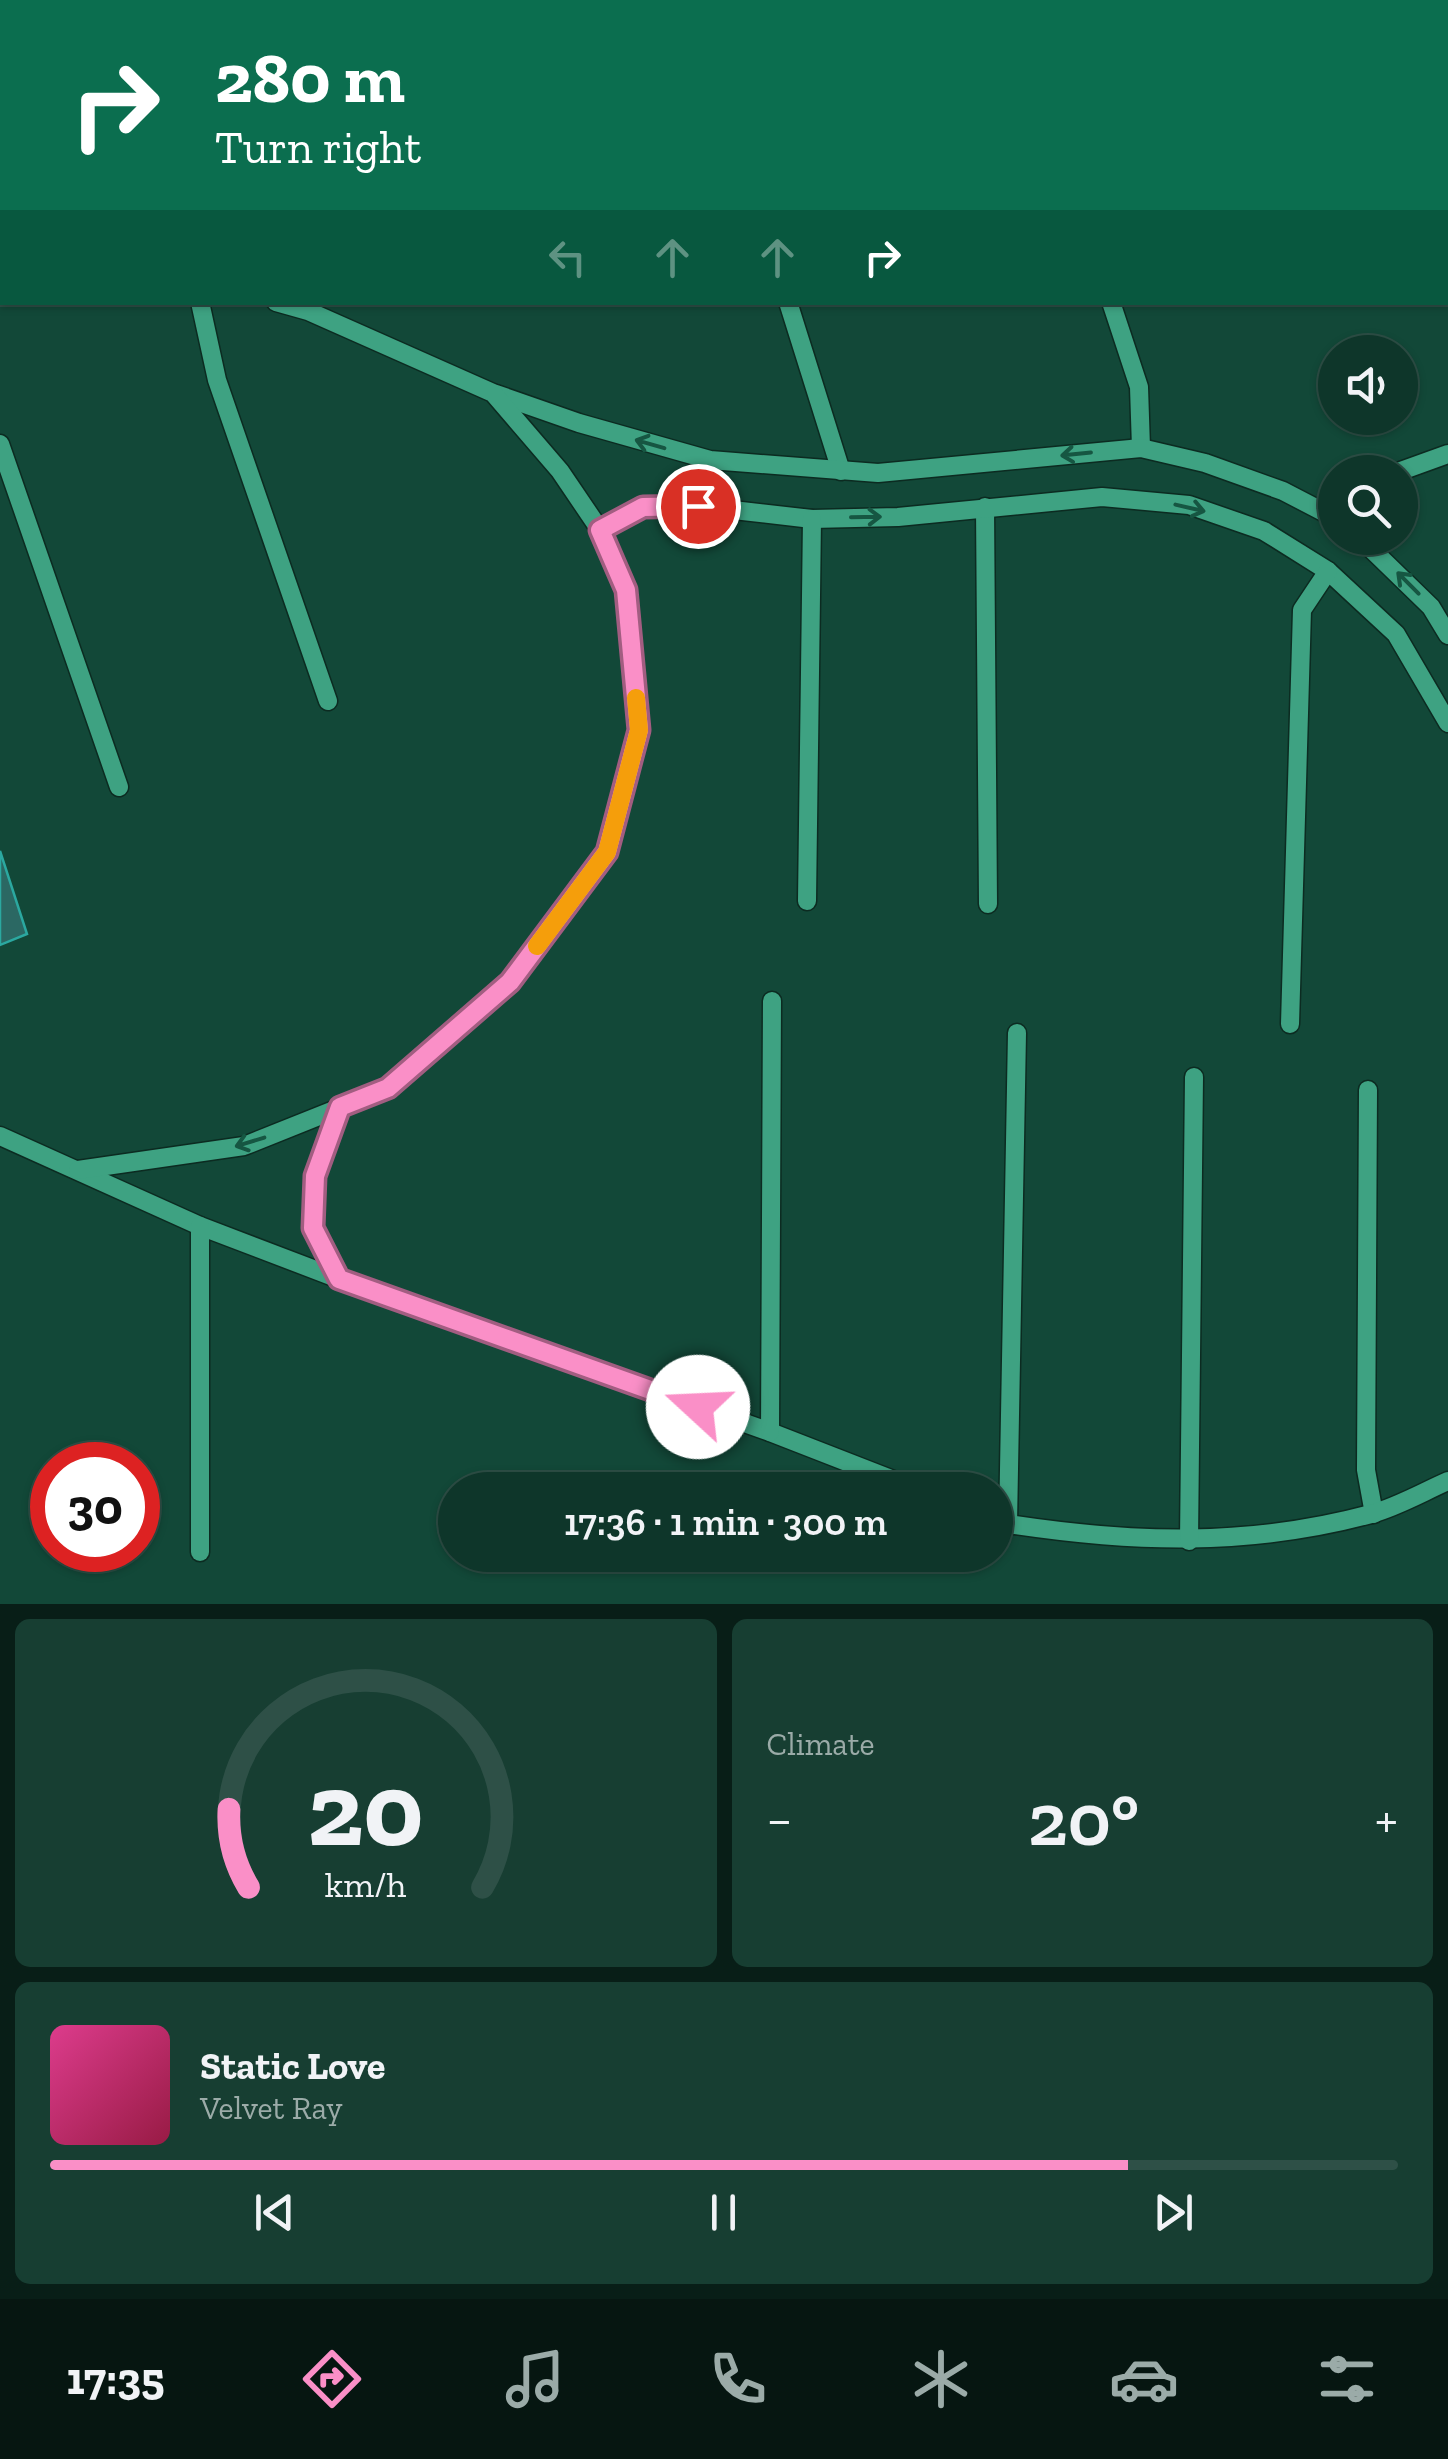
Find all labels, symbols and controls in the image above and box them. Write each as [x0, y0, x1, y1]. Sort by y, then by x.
text: 280 m [215, 36, 405, 120]
icon: right [50, 40, 180, 170]
text: Turn right [215, 121, 421, 175]
icon: left [540, 230, 595, 285]
icon: ahead [645, 230, 700, 285]
icon: ahead [750, 230, 805, 285]
icon: right [855, 230, 910, 285]
map controls [1318, 335, 1418, 555]
button: sound [1318, 335, 1418, 435]
one-way arrow [635, 433, 666, 452]
one-way arrow [1060, 444, 1093, 463]
button: search [1318, 455, 1418, 555]
pin [656, 464, 741, 549]
icon: arrive [671, 479, 726, 534]
one-way arrow [1173, 499, 1205, 518]
one-way arrow [850, 508, 882, 527]
one-way arrow [1396, 572, 1420, 596]
one-way arrow [234, 1134, 266, 1152]
position arrow [646, 1355, 750, 1459]
speed limit sign: 30 [30, 1442, 160, 1572]
text: 17:36 · 1 min · 300 m [564, 1499, 887, 1545]
text: Climate [767, 1725, 875, 1763]
text: 20 [308, 1747, 424, 1872]
text: 20° [1028, 1774, 1139, 1864]
text: − [767, 1786, 792, 1852]
text: + [1375, 1786, 1398, 1852]
text: km/h [325, 1863, 407, 1906]
text: Static Love [200, 2043, 385, 2089]
text: Velvet Ray [200, 2089, 343, 2127]
icon: previous [247, 2185, 302, 2240]
icon: pause [696, 2185, 751, 2240]
icon: next [1146, 2185, 1201, 2240]
icon: directions [297, 2344, 367, 2414]
icon: music [500, 2344, 570, 2414]
icon: phone [703, 2344, 773, 2414]
icon: climate [906, 2344, 976, 2414]
icon: car [1109, 2344, 1179, 2414]
icon: filters [1312, 2344, 1382, 2414]
text: 17:35 [66, 2352, 165, 2406]

